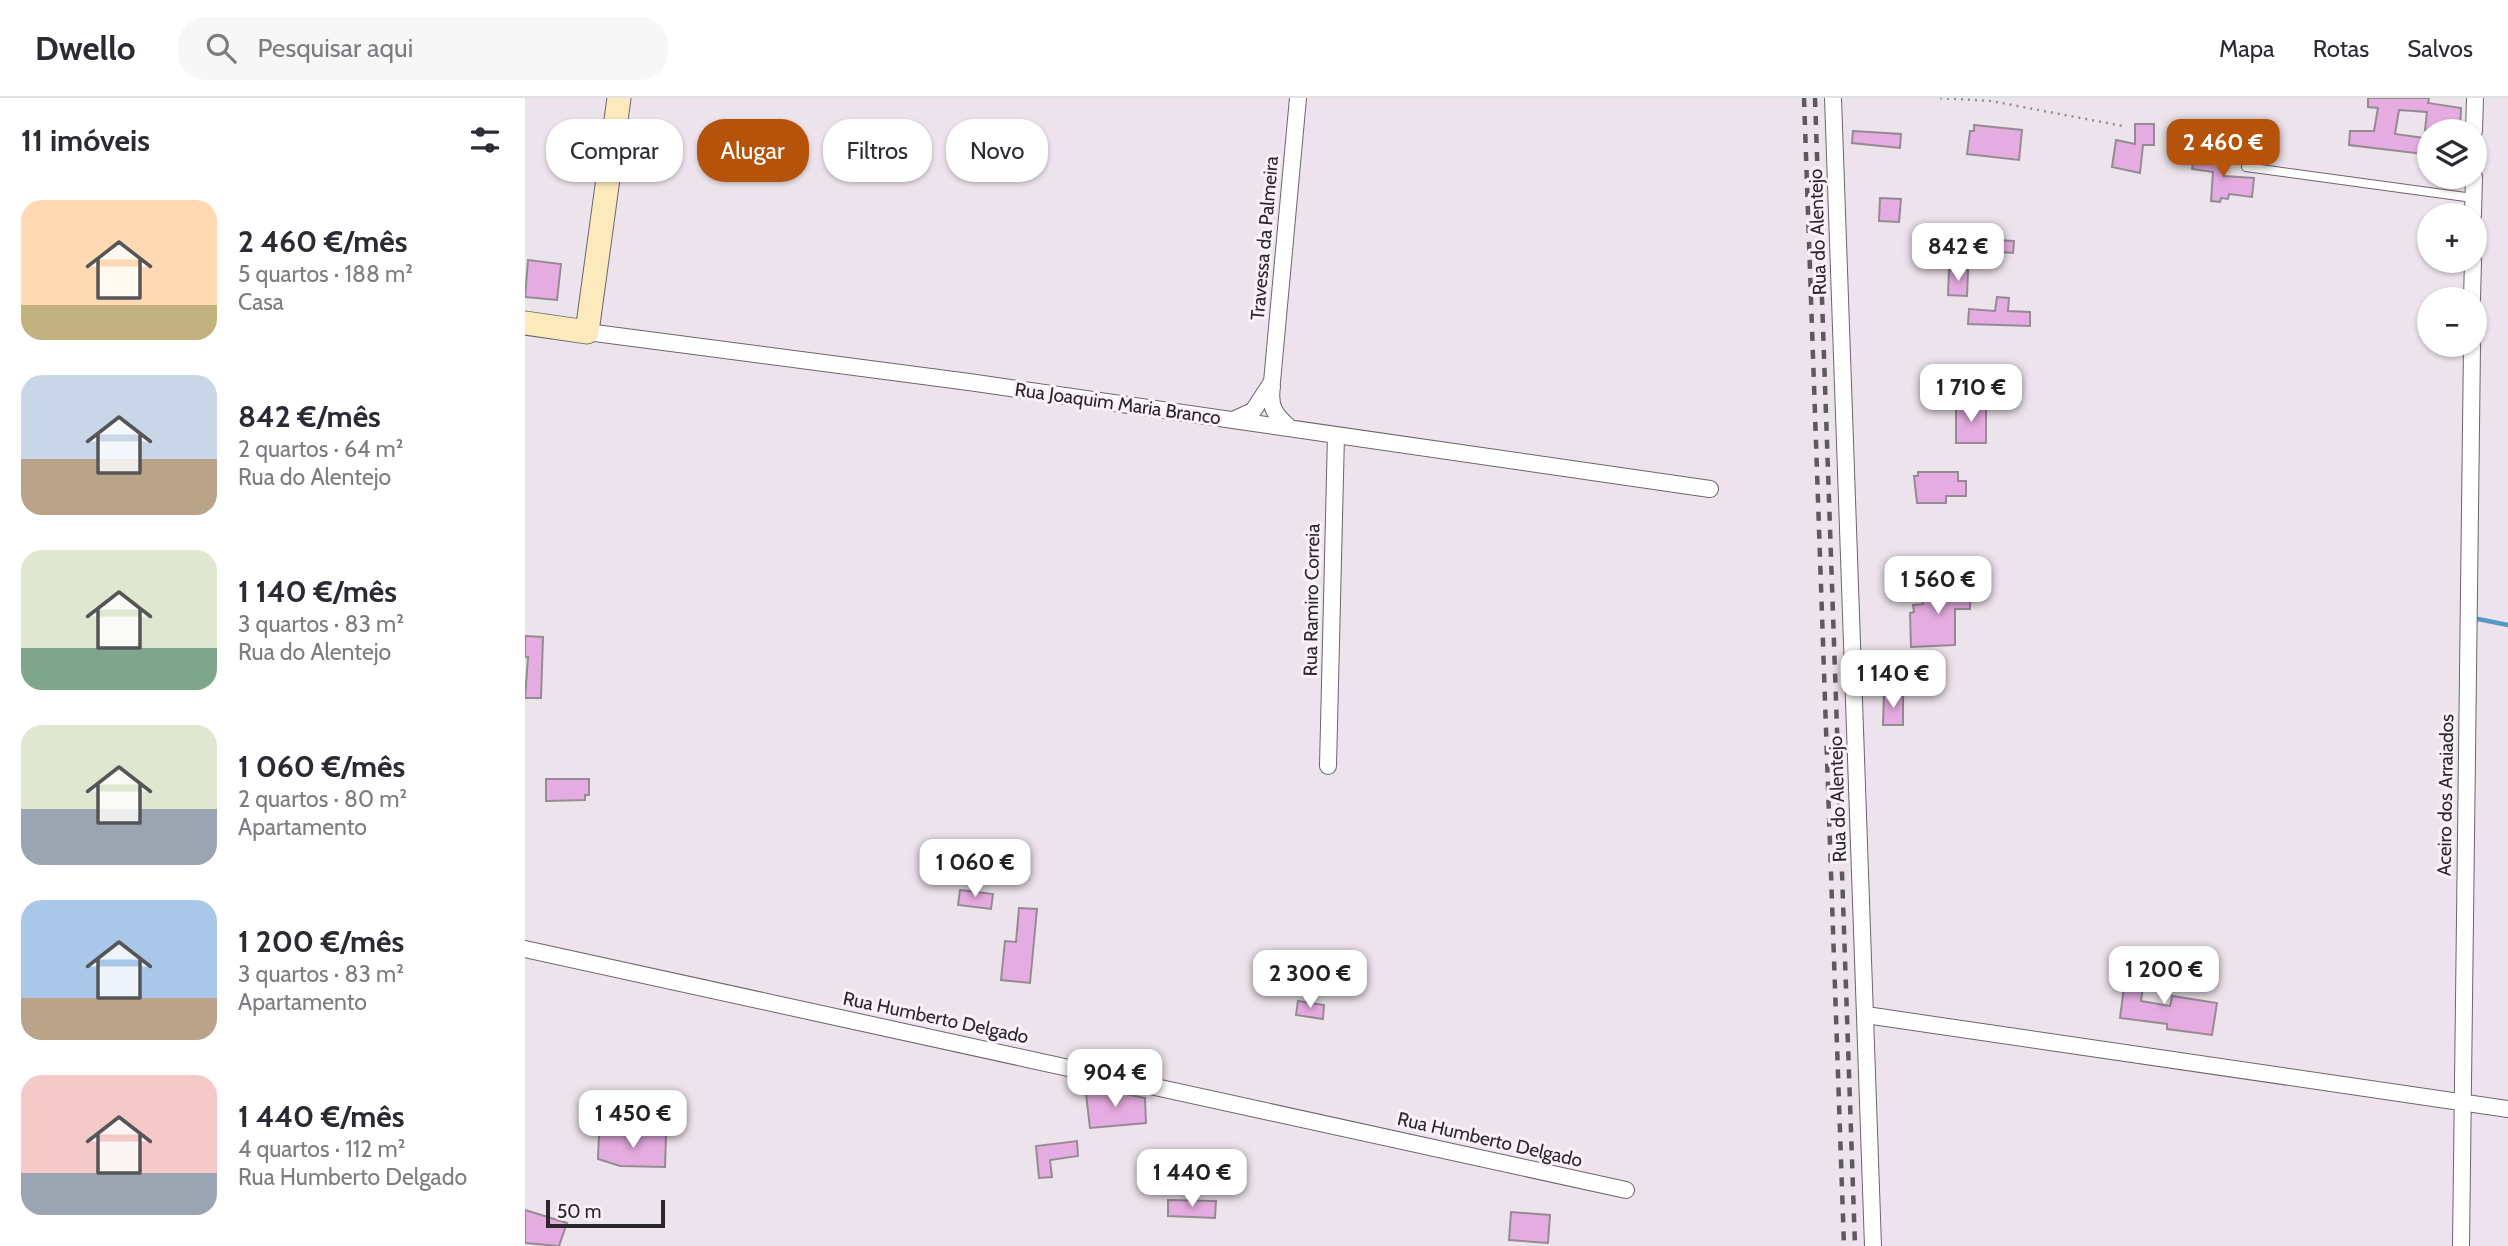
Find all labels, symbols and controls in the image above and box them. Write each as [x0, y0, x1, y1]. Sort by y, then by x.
search box [178, 17, 668, 80]
text: Dwello [35, 28, 136, 68]
icon: search [202, 29, 240, 67]
text: Pesquisar aqui [258, 32, 413, 64]
text: Mapa [2219, 34, 2275, 63]
text: Rotas [2313, 34, 2369, 63]
text: Salvos [2407, 34, 2473, 63]
chip: Comprar [546, 119, 683, 182]
chip: Alugar [697, 119, 809, 182]
chip: Filtros [823, 119, 932, 182]
chip: Novo [946, 119, 1048, 182]
map controls [2417, 119, 2487, 357]
button: layers [2417, 119, 2487, 189]
pin: 2 460 € [2158, 120, 2288, 179]
icon: filters [466, 121, 504, 159]
text: 11 imóveis [21, 122, 150, 159]
text: 2 460 € [2183, 128, 2263, 156]
street label: Travessa da Palmeira [1246, 155, 1283, 321]
street label: Rua do Alentejo [1804, 168, 1831, 296]
button: + [2417, 203, 2487, 273]
text: 2 460 €/mês [238, 223, 407, 260]
pin: 842 € [1909, 223, 2007, 283]
icon: home [77, 228, 161, 312]
text: 842 € [1928, 232, 1988, 260]
text: 5 quartos · 188 m² [238, 260, 413, 288]
button: − [2417, 287, 2487, 357]
text: Casa [238, 288, 284, 316]
pin: 1 710 € [1906, 364, 2036, 424]
text: 1 710 € [1936, 373, 2006, 401]
street label: Rua Joaquim Maria Branco [1013, 378, 1222, 429]
text: 842 €/mês [238, 398, 381, 435]
icon: home [77, 403, 161, 487]
text: 2 quartos · 64 m² [238, 435, 403, 463]
text: Rua do Alentejo [238, 463, 391, 491]
street label: Rua Ramiro Correia [1299, 523, 1324, 677]
pin: 1 560 € [1873, 556, 2003, 616]
text: 1 560 € [1900, 565, 1976, 593]
text: 1 140 €/mês [238, 573, 397, 610]
icon: home [77, 578, 161, 662]
text: 3 quartos · 83 m² [238, 610, 404, 638]
text: Rua do Alentejo [238, 638, 391, 666]
pin: 1 140 € [1828, 650, 1958, 710]
text: 1 140 € [1857, 659, 1929, 687]
street label: Aceiro dos Arraiados [2433, 714, 2458, 876]
street label: Rua do Alentejo [1824, 735, 1851, 863]
text: 1 060 €/mês [238, 748, 405, 785]
icon: home [77, 753, 161, 837]
text: 2 quartos · 80 m² [238, 785, 407, 813]
text: Apartamento [238, 813, 367, 841]
pin: 1 060 € [910, 840, 1040, 899]
text: 1 060 € [936, 848, 1014, 876]
text: 1 200 €/mês [238, 923, 404, 960]
icon: home [77, 928, 161, 1012]
pin: 1 200 € [2099, 946, 2229, 1006]
pin: 2 300 € [1245, 950, 1375, 1010]
text: 1 200 € [2125, 955, 2203, 983]
text: 2 300 € [1269, 959, 1351, 987]
text: 3 quartos · 83 m² [238, 960, 404, 988]
street label: Rua Humberto Delgado [841, 987, 1031, 1048]
text: Apartamento [238, 988, 367, 1016]
pin: 904 € [1066, 1049, 1164, 1109]
text: 904 € [1083, 1058, 1147, 1086]
pin: 1 450 € [568, 1090, 698, 1150]
text: 1 440 €/mês [238, 1098, 404, 1135]
text: 1 450 € [595, 1099, 671, 1127]
icon: home [77, 1103, 161, 1187]
street label: Rua Humberto Delgado [1395, 1107, 1585, 1172]
text: 4 quartos · 112 m² [238, 1135, 405, 1163]
pin: 1 440 € [1127, 1150, 1257, 1209]
text: 1 440 € [1153, 1158, 1231, 1186]
text: Rua Humberto Delgado [238, 1163, 467, 1191]
scale bar [546, 1197, 665, 1229]
text: 50 m [557, 1200, 601, 1223]

